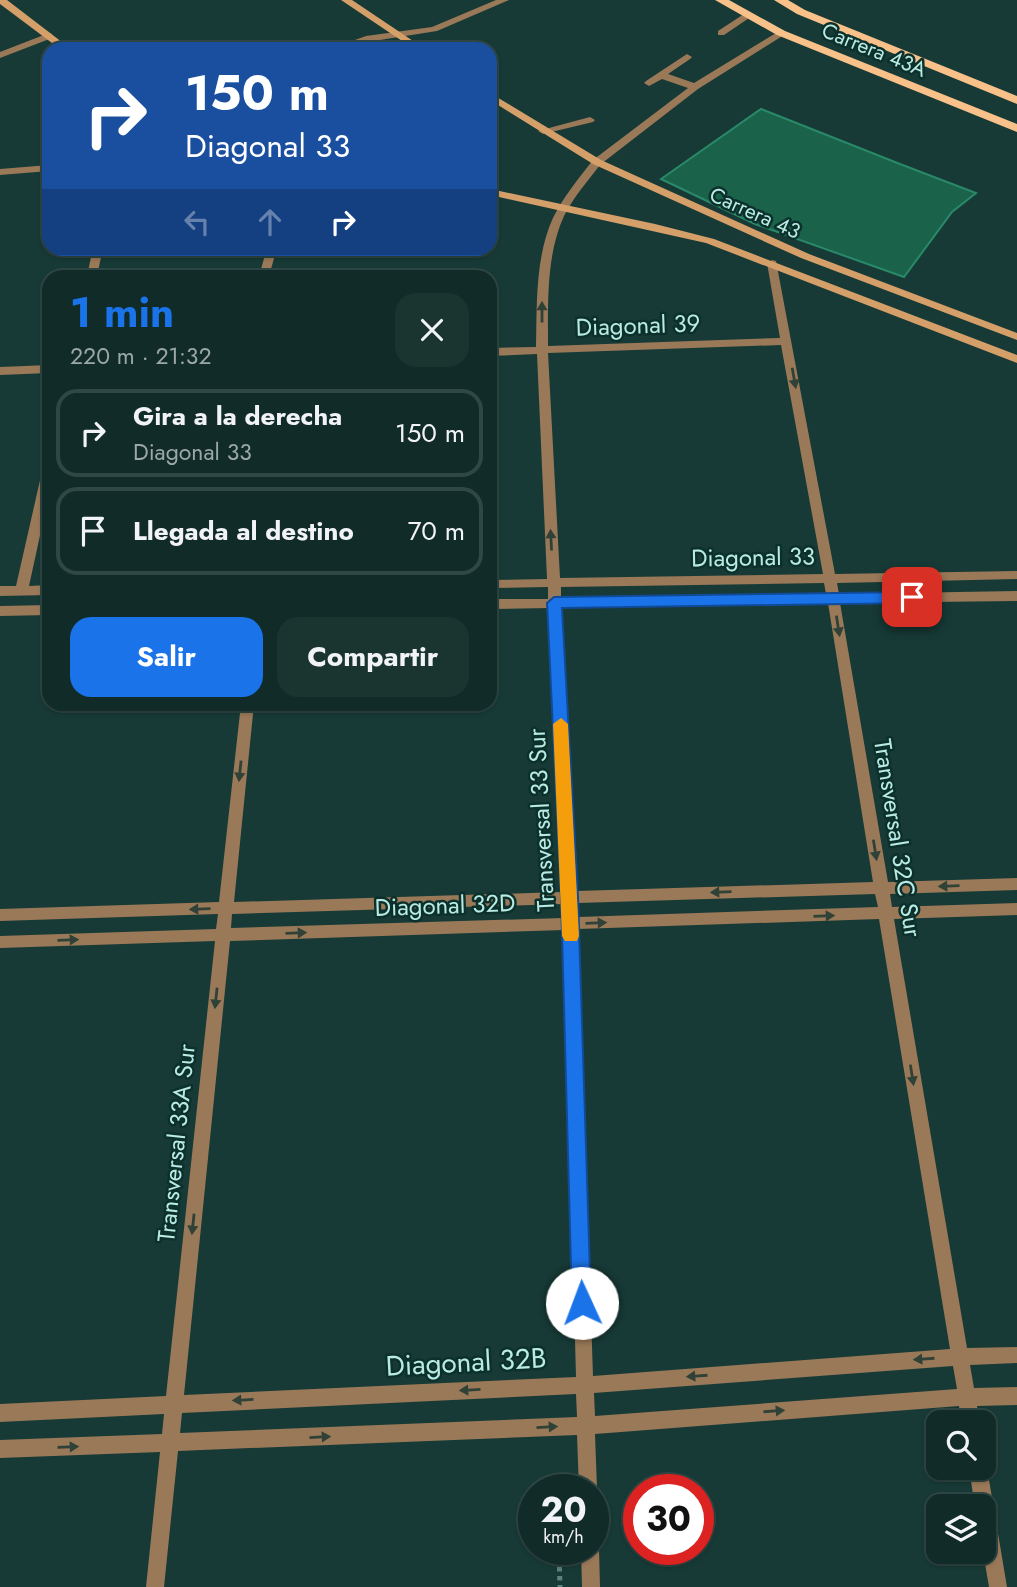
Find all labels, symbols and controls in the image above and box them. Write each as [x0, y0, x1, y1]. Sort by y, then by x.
street label: Carrera 43A [817, 15, 931, 85]
text: 150 m [185, 58, 329, 128]
icon: right [70, 70, 161, 161]
text: Diagonal 33 [185, 123, 350, 169]
street label: Carrera 43 [705, 180, 805, 246]
icon: left [178, 203, 216, 241]
icon: ahead [251, 203, 289, 241]
icon: right [324, 203, 362, 241]
text: 1 min [70, 282, 174, 343]
button: close [395, 293, 469, 367]
one-way arrow [536, 301, 548, 323]
street label: Diagonal 39 [575, 305, 701, 345]
text: 220 m · 21:32 [70, 339, 212, 373]
one-way arrow [789, 367, 800, 389]
text: Gira a la derecha [133, 397, 342, 435]
icon: right [74, 414, 112, 452]
text: 150 m [395, 414, 465, 452]
text: Diagonal 33 [133, 435, 252, 469]
icon: arrive [74, 512, 112, 550]
text: Llegada al destino [133, 512, 354, 550]
text: 70 m [408, 512, 465, 550]
one-way arrow [546, 529, 557, 551]
street label: Diagonal 33 [691, 538, 815, 576]
pin [882, 567, 942, 627]
icon: arrive [893, 578, 931, 616]
one-way arrow [833, 615, 844, 637]
button: Salir [70, 617, 263, 697]
button: Compartir [277, 617, 469, 697]
street label: Transversal 33 Sur [519, 727, 563, 912]
street label: Transversal 32C Sur [865, 736, 931, 940]
one-way arrow [234, 761, 245, 783]
one-way arrow [870, 839, 881, 861]
one-way arrow [938, 880, 960, 891]
street label: Diagonal 32D [374, 885, 516, 925]
one-way arrow [710, 887, 732, 898]
one-way arrow [189, 903, 211, 914]
one-way arrow [813, 910, 835, 921]
one-way arrow [586, 918, 608, 929]
one-way arrow [285, 927, 307, 938]
one-way arrow [57, 934, 79, 945]
one-way arrow [210, 987, 221, 1009]
street label: Transversal 33A Sur [148, 1042, 204, 1244]
one-way arrow [907, 1064, 918, 1086]
one-way arrow [187, 1213, 198, 1235]
position arrow [545, 1266, 619, 1340]
street label: Diagonal 32B [385, 1337, 547, 1387]
one-way arrow [913, 1354, 935, 1365]
one-way arrow [686, 1371, 708, 1382]
one-way arrow [459, 1385, 481, 1396]
one-way arrow [232, 1395, 254, 1406]
one-way arrow [763, 1406, 785, 1417]
map controls [926, 1410, 996, 1564]
button: search [926, 1410, 996, 1480]
one-way arrow [537, 1421, 559, 1432]
one-way arrow [309, 1432, 331, 1443]
one-way arrow [57, 1442, 79, 1453]
speed limit sign: 30 [623, 1474, 714, 1565]
text: 20 [540, 1485, 587, 1535]
button: layers [926, 1494, 996, 1564]
text: km/h [543, 1524, 584, 1550]

